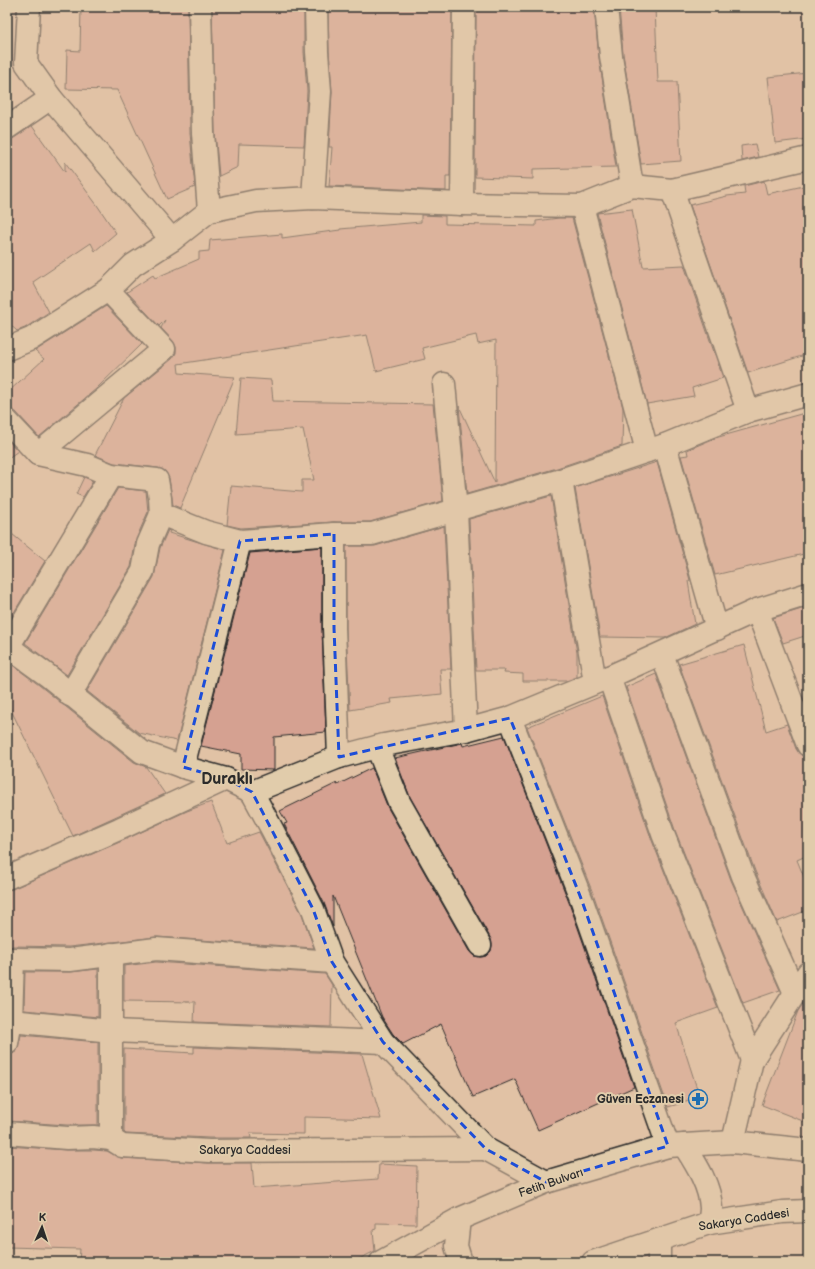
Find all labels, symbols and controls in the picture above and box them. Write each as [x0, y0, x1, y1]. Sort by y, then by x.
district label: Duraklı [201, 770, 253, 789]
pharmacy icon: Güven Eczanesi [687, 1088, 709, 1110]
place label: Güven Eczanesi [597, 1092, 684, 1107]
street label: Sakarya Caddesi [199, 1143, 291, 1158]
street label: Fetih Bulvarı [517, 1165, 585, 1201]
street label: Sakarya Caddesi [698, 1205, 791, 1235]
north arrow [22, 1207, 62, 1247]
text: K [38, 1211, 47, 1224]

